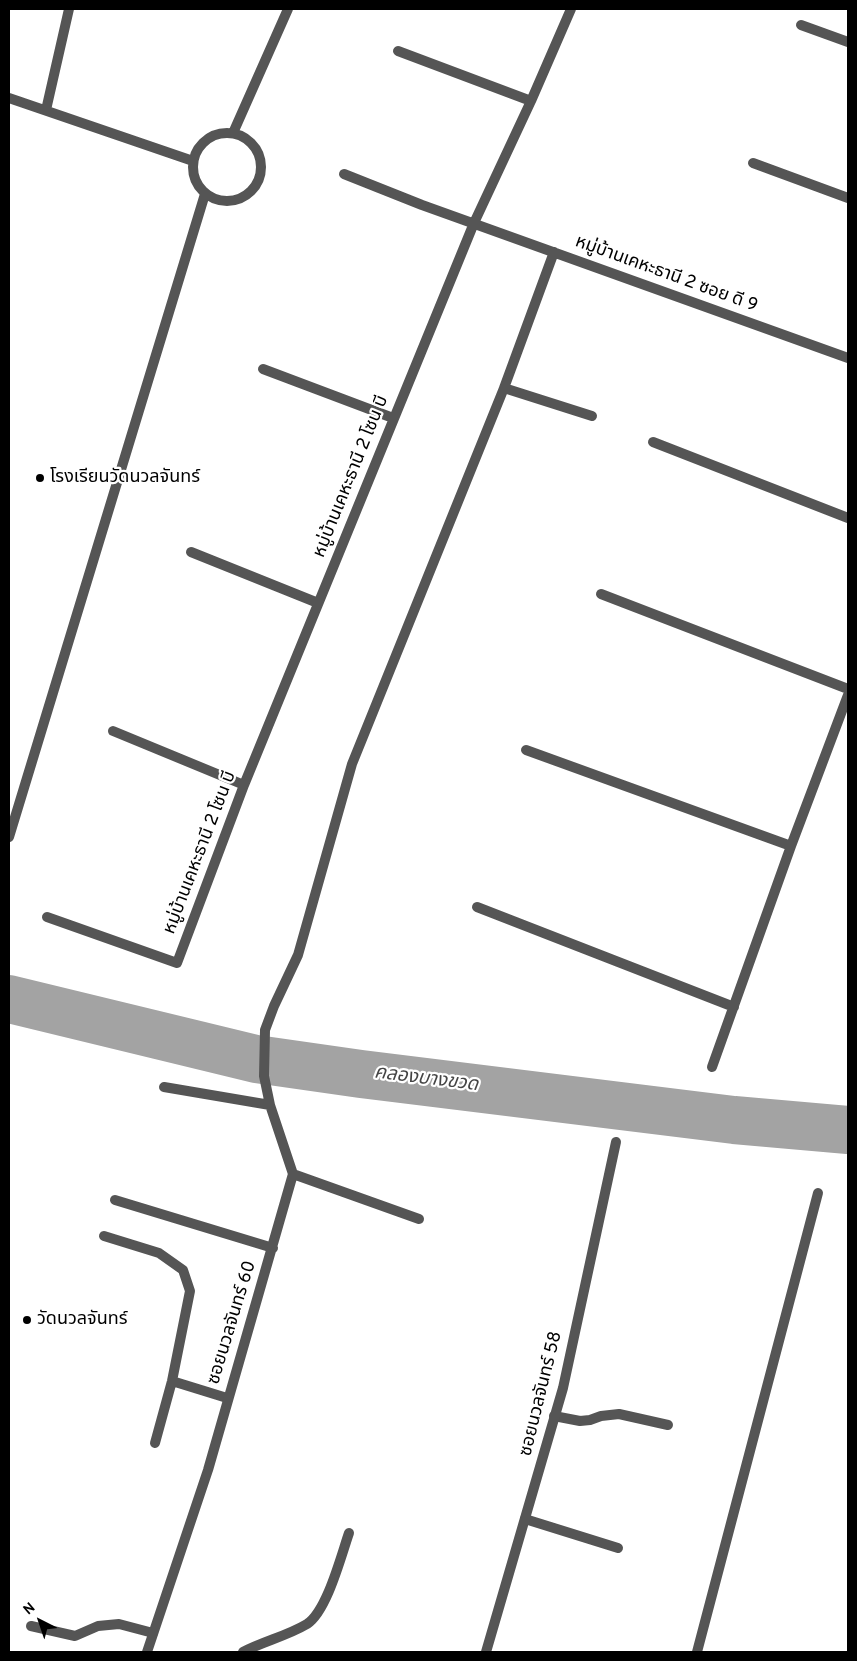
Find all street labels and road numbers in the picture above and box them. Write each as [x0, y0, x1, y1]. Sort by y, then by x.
street label: หมู่บ้านเคหะธานี 2 ซอย ดี 9 [572, 232, 760, 318]
street label: หมู่บ้านเคหะธานี 2 โซน บี [310, 393, 394, 561]
street label: หมู่บ้านเคหะธานี 2 โซน บี [160, 768, 242, 938]
street label: ซอยนวลจันทร์ 60 [204, 1259, 262, 1387]
street label: ซอยนวลจันทร์ 58 [516, 1329, 568, 1459]

